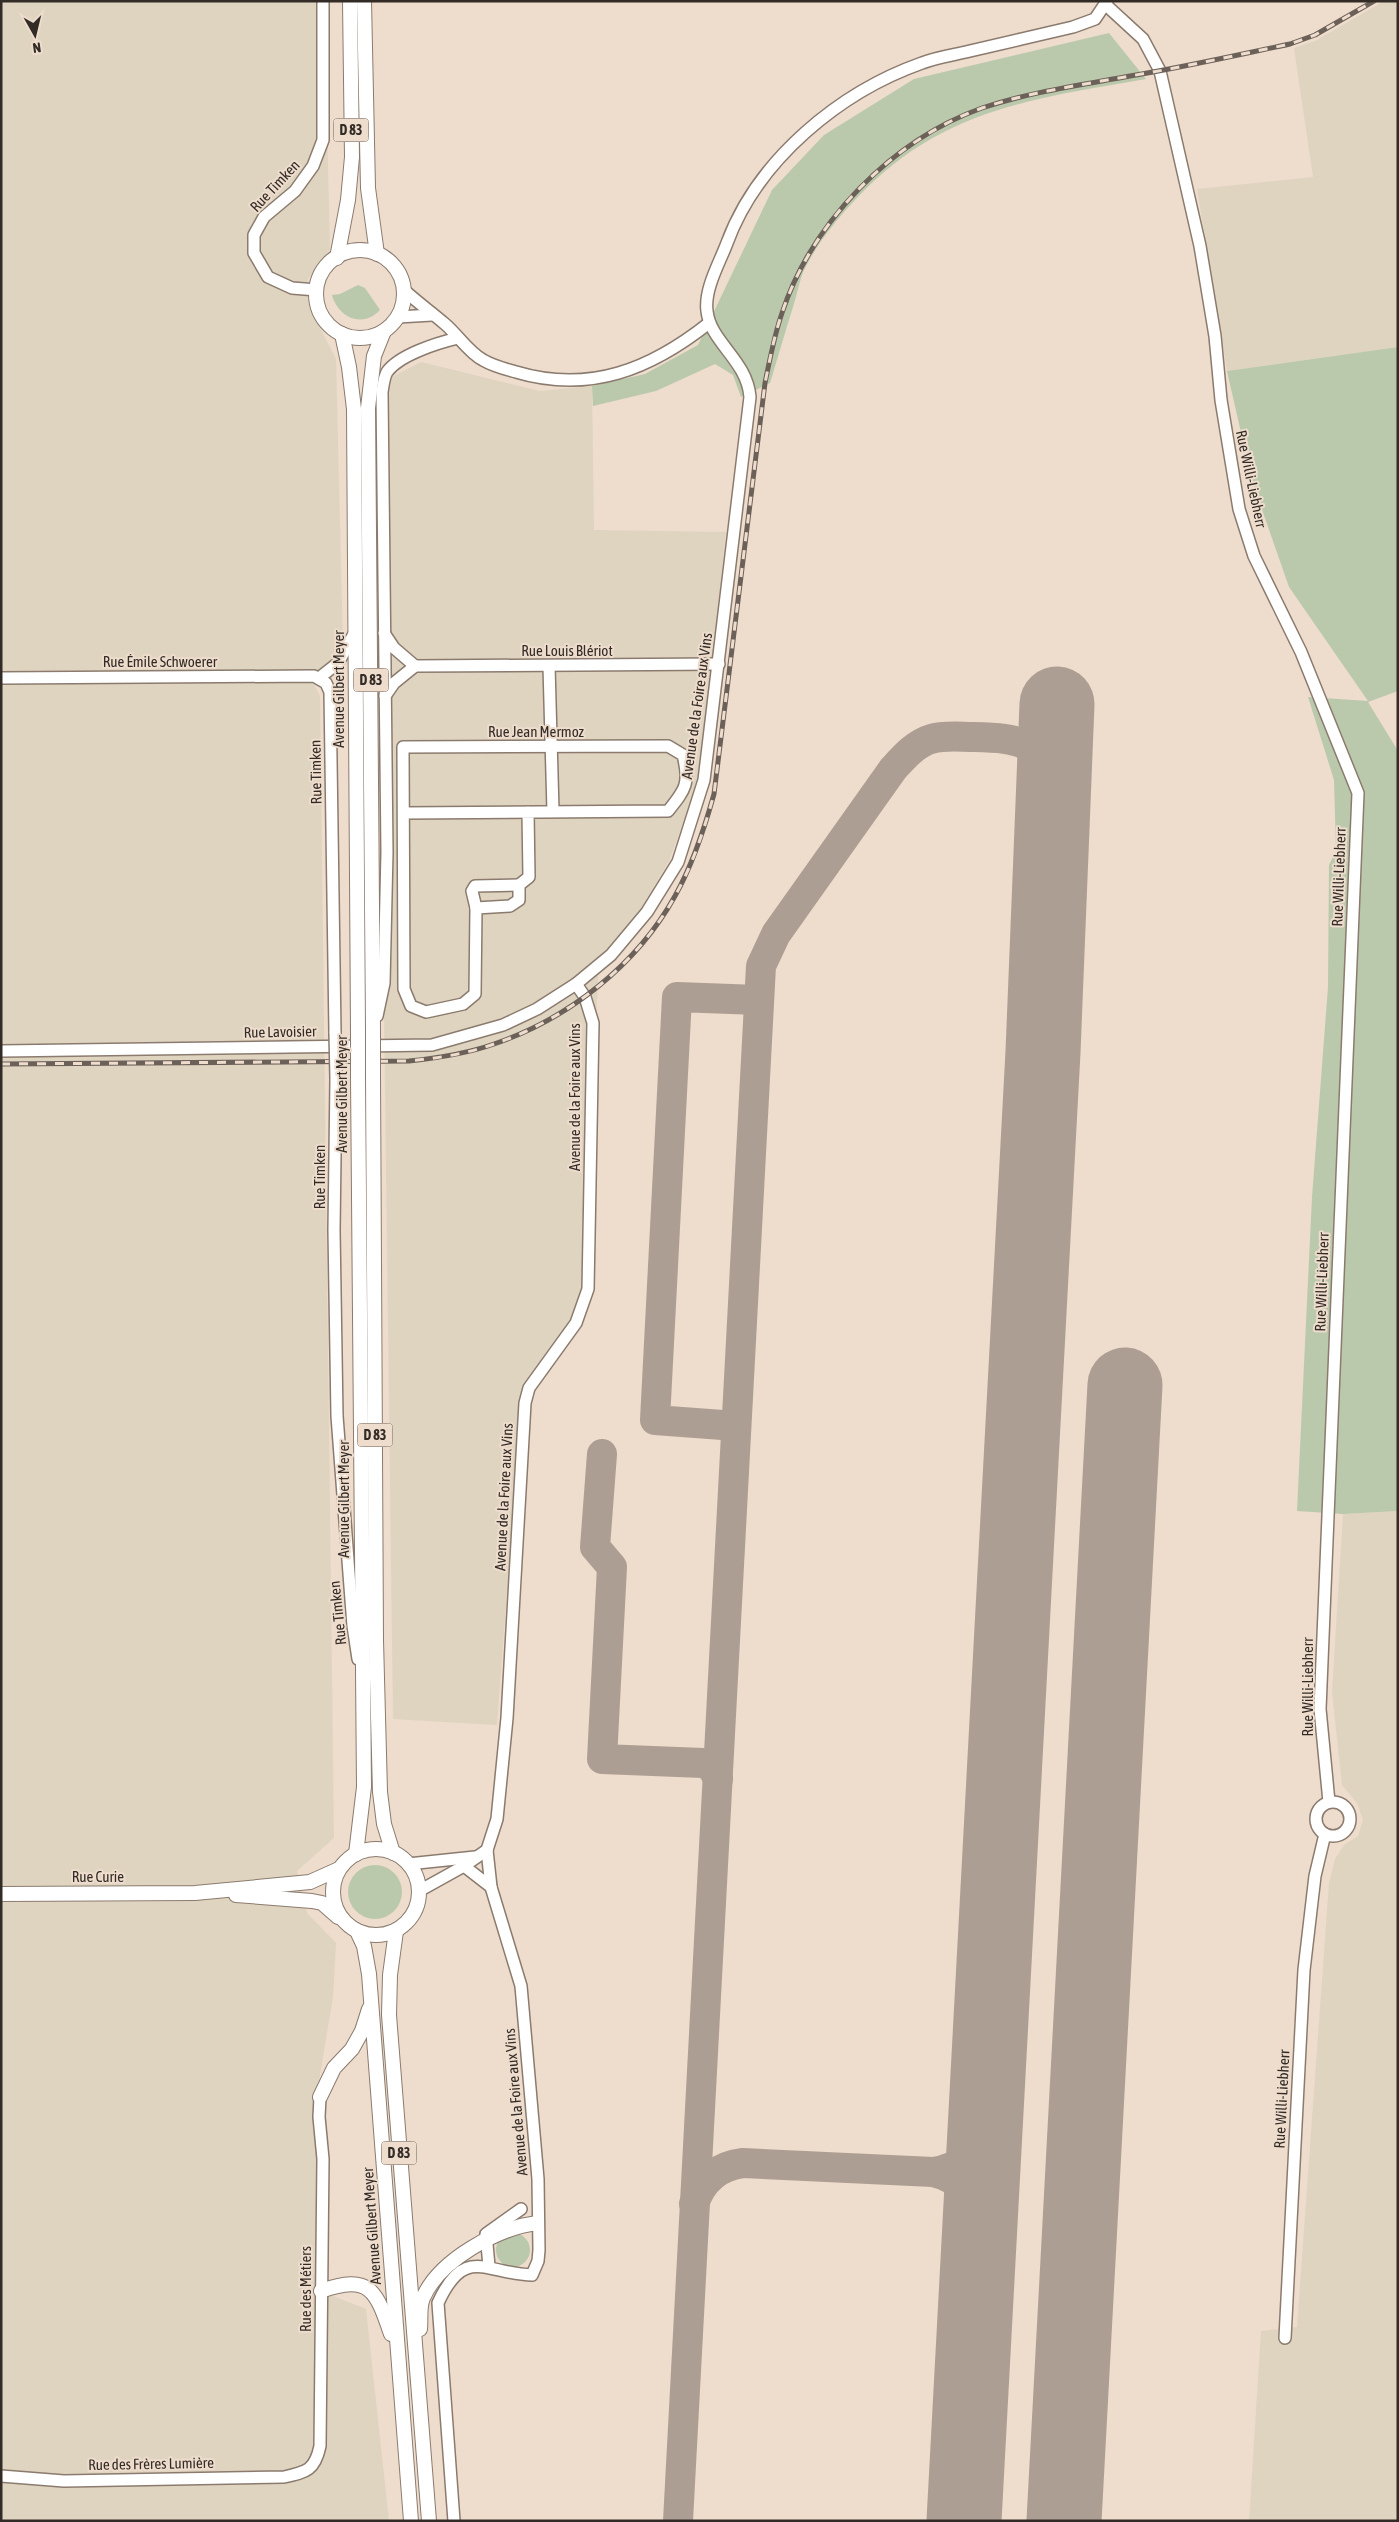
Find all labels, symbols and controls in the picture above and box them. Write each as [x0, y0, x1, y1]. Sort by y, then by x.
north arrow [10, 10, 60, 60]
text: N [32, 39, 42, 56]
road number: D 83 [334, 118, 368, 142]
street label: Rue Timken [246, 156, 303, 215]
street label: Rue Willi-Liebherr [1233, 429, 1270, 530]
street label: Avenue Gilbert Meyer [330, 630, 347, 748]
street label: Avenue de la Foire aux Vins [678, 632, 715, 780]
street label: Rue Louis Blériot [521, 642, 613, 659]
street label: Rue Émile Schwoerer [103, 653, 218, 670]
road number: D 83 [354, 668, 388, 692]
street label: Rue Jean Mermoz [488, 723, 585, 740]
street label: Rue Timken [306, 740, 325, 804]
street label: Rue Willi-Liebherr [1328, 827, 1349, 927]
street label: Rue Lavoisier [243, 1022, 317, 1041]
street label: Avenue de la Foire aux Vins [566, 1023, 583, 1171]
street label: Avenue Gilbert Meyer [333, 1035, 350, 1153]
street label: Rue Timken [311, 1145, 328, 1209]
street label: Rue Willi-Liebherr [1311, 1232, 1332, 1332]
street label: Avenue de la Foire aux Vins [491, 1423, 516, 1571]
road number: D 83 [358, 1424, 392, 1446]
street label: Avenue Gilbert Meyer [335, 1440, 352, 1558]
street label: Rue Timken [326, 1580, 349, 1646]
street label: Rue Willi-Liebherr [1299, 1637, 1316, 1737]
street label: Rue Curie [72, 1868, 124, 1885]
street label: Avenue de la Foire aux Vins [501, 2028, 530, 2176]
street label: Rue Willi-Liebherr [1270, 2048, 1293, 2149]
road number: D 83 [382, 2142, 416, 2164]
street label: Avenue Gilbert Meyer [359, 2166, 384, 2285]
street label: Rue des Métiers [297, 2246, 314, 2332]
street label: Rue des Frères Lumière [88, 2454, 214, 2473]

